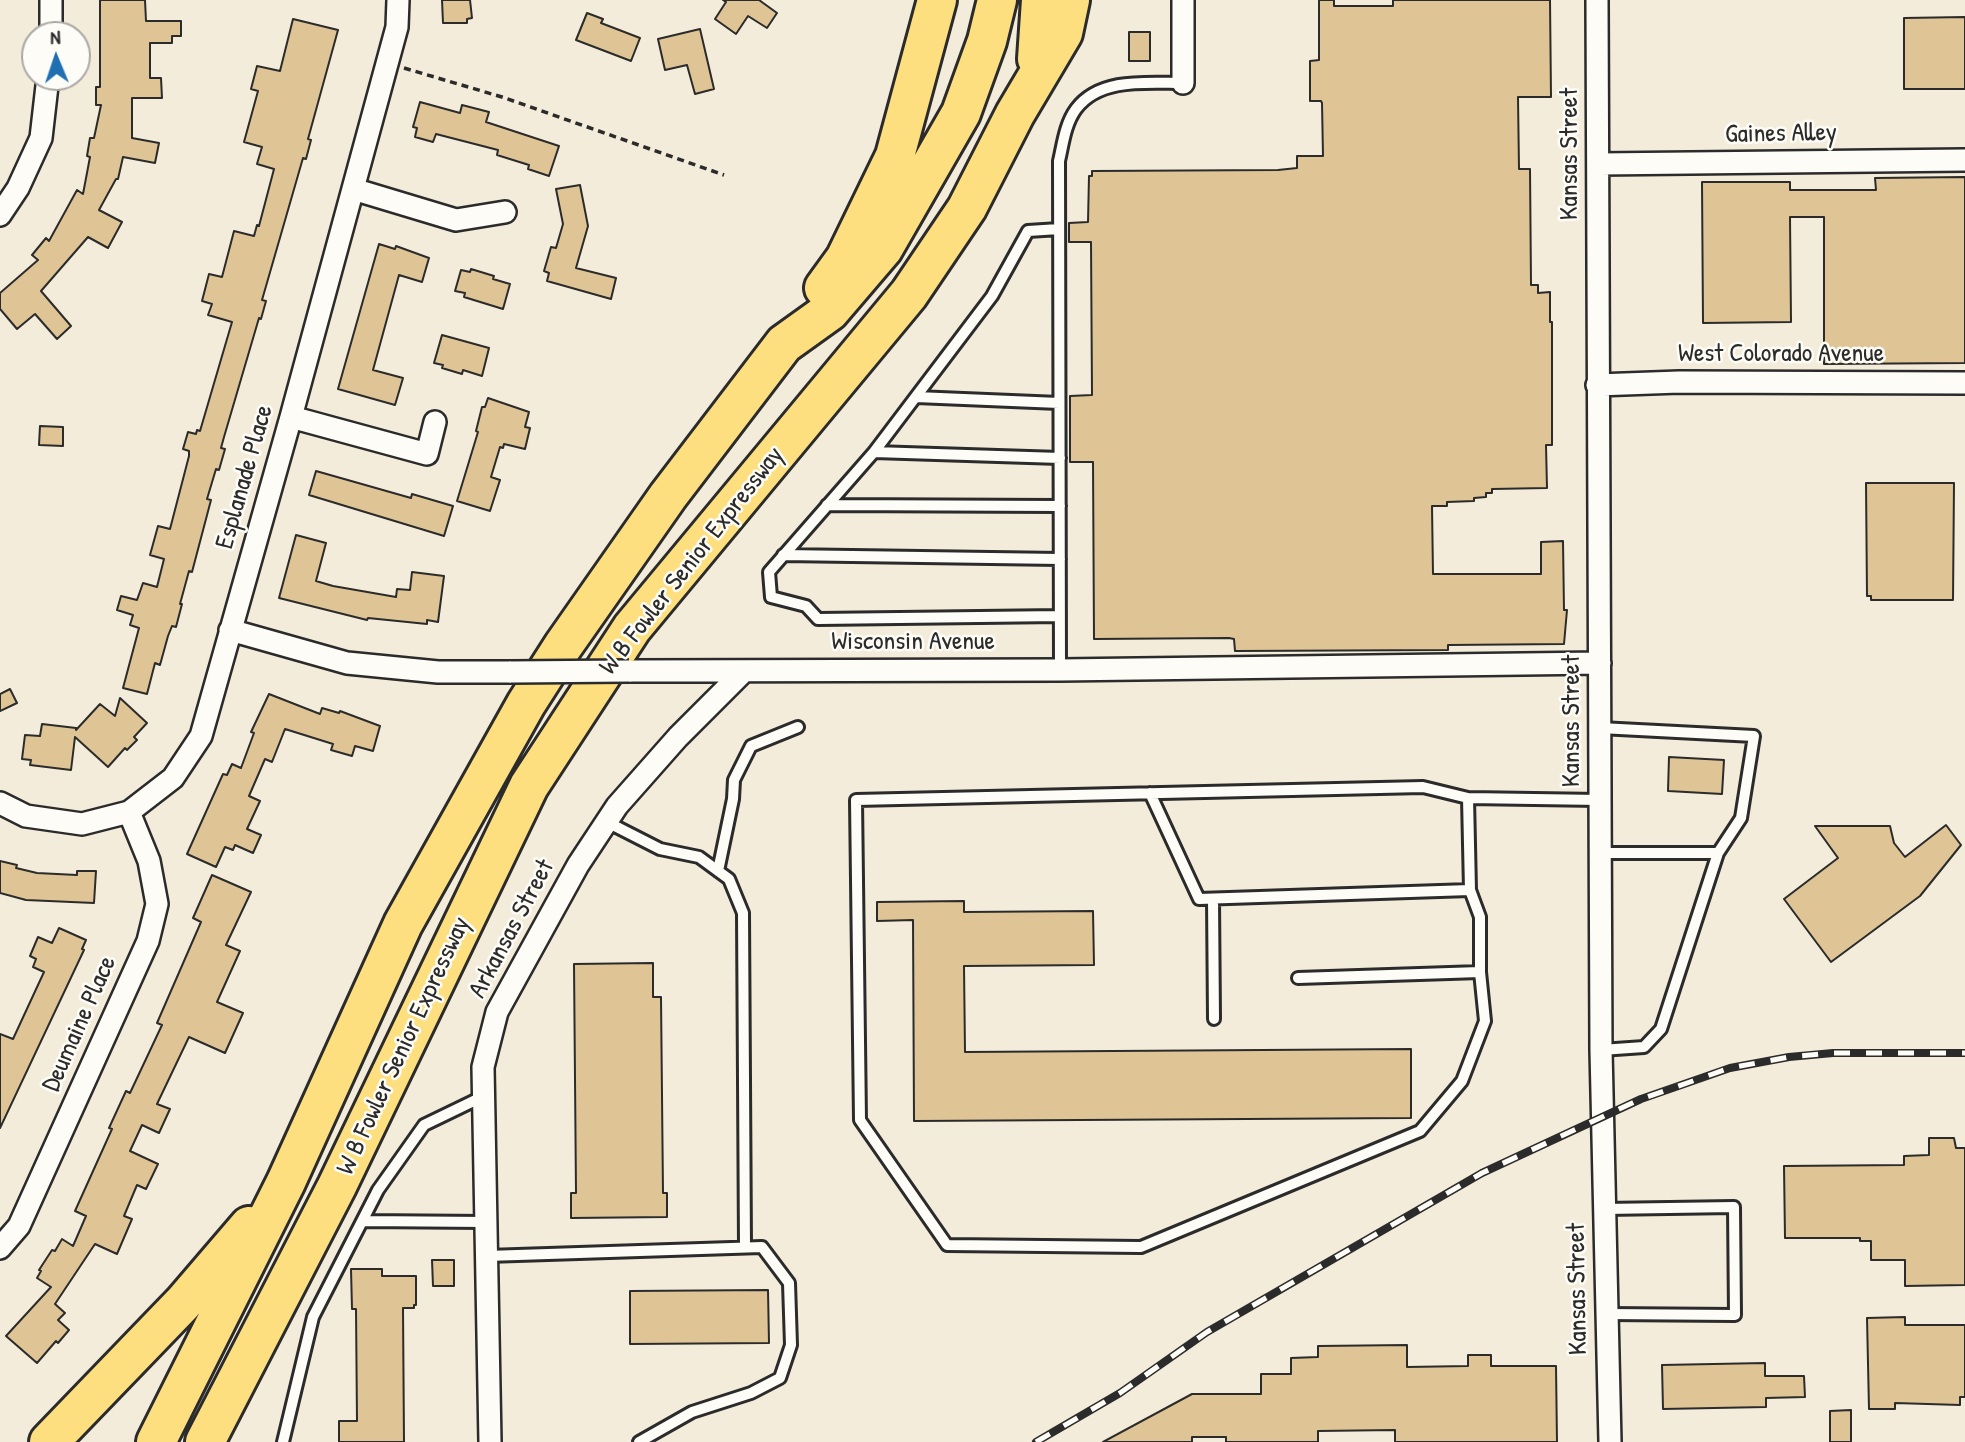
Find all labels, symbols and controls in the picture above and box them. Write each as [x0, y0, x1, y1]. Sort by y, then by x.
north arrow [21, 21, 91, 91]
text: N [50, 24, 61, 50]
street label: Kansas Street [1554, 88, 1586, 220]
street label: Gaines Alley [1725, 117, 1837, 151]
street label: West Colorado Avenue [1678, 338, 1884, 370]
street label: Esplanade Place [210, 401, 280, 553]
street label: W B Fowler Senior Expressway [593, 441, 791, 681]
street label: Wisconsin Avenue [831, 626, 995, 658]
street label: Kansas Street [1556, 655, 1588, 787]
street label: Arkansas Street [463, 855, 561, 1003]
street label: W B Fowler Senior Expressway [331, 912, 477, 1180]
street label: Deumaine Place [36, 951, 124, 1097]
street label: Kansas Street [1561, 1223, 1595, 1355]

